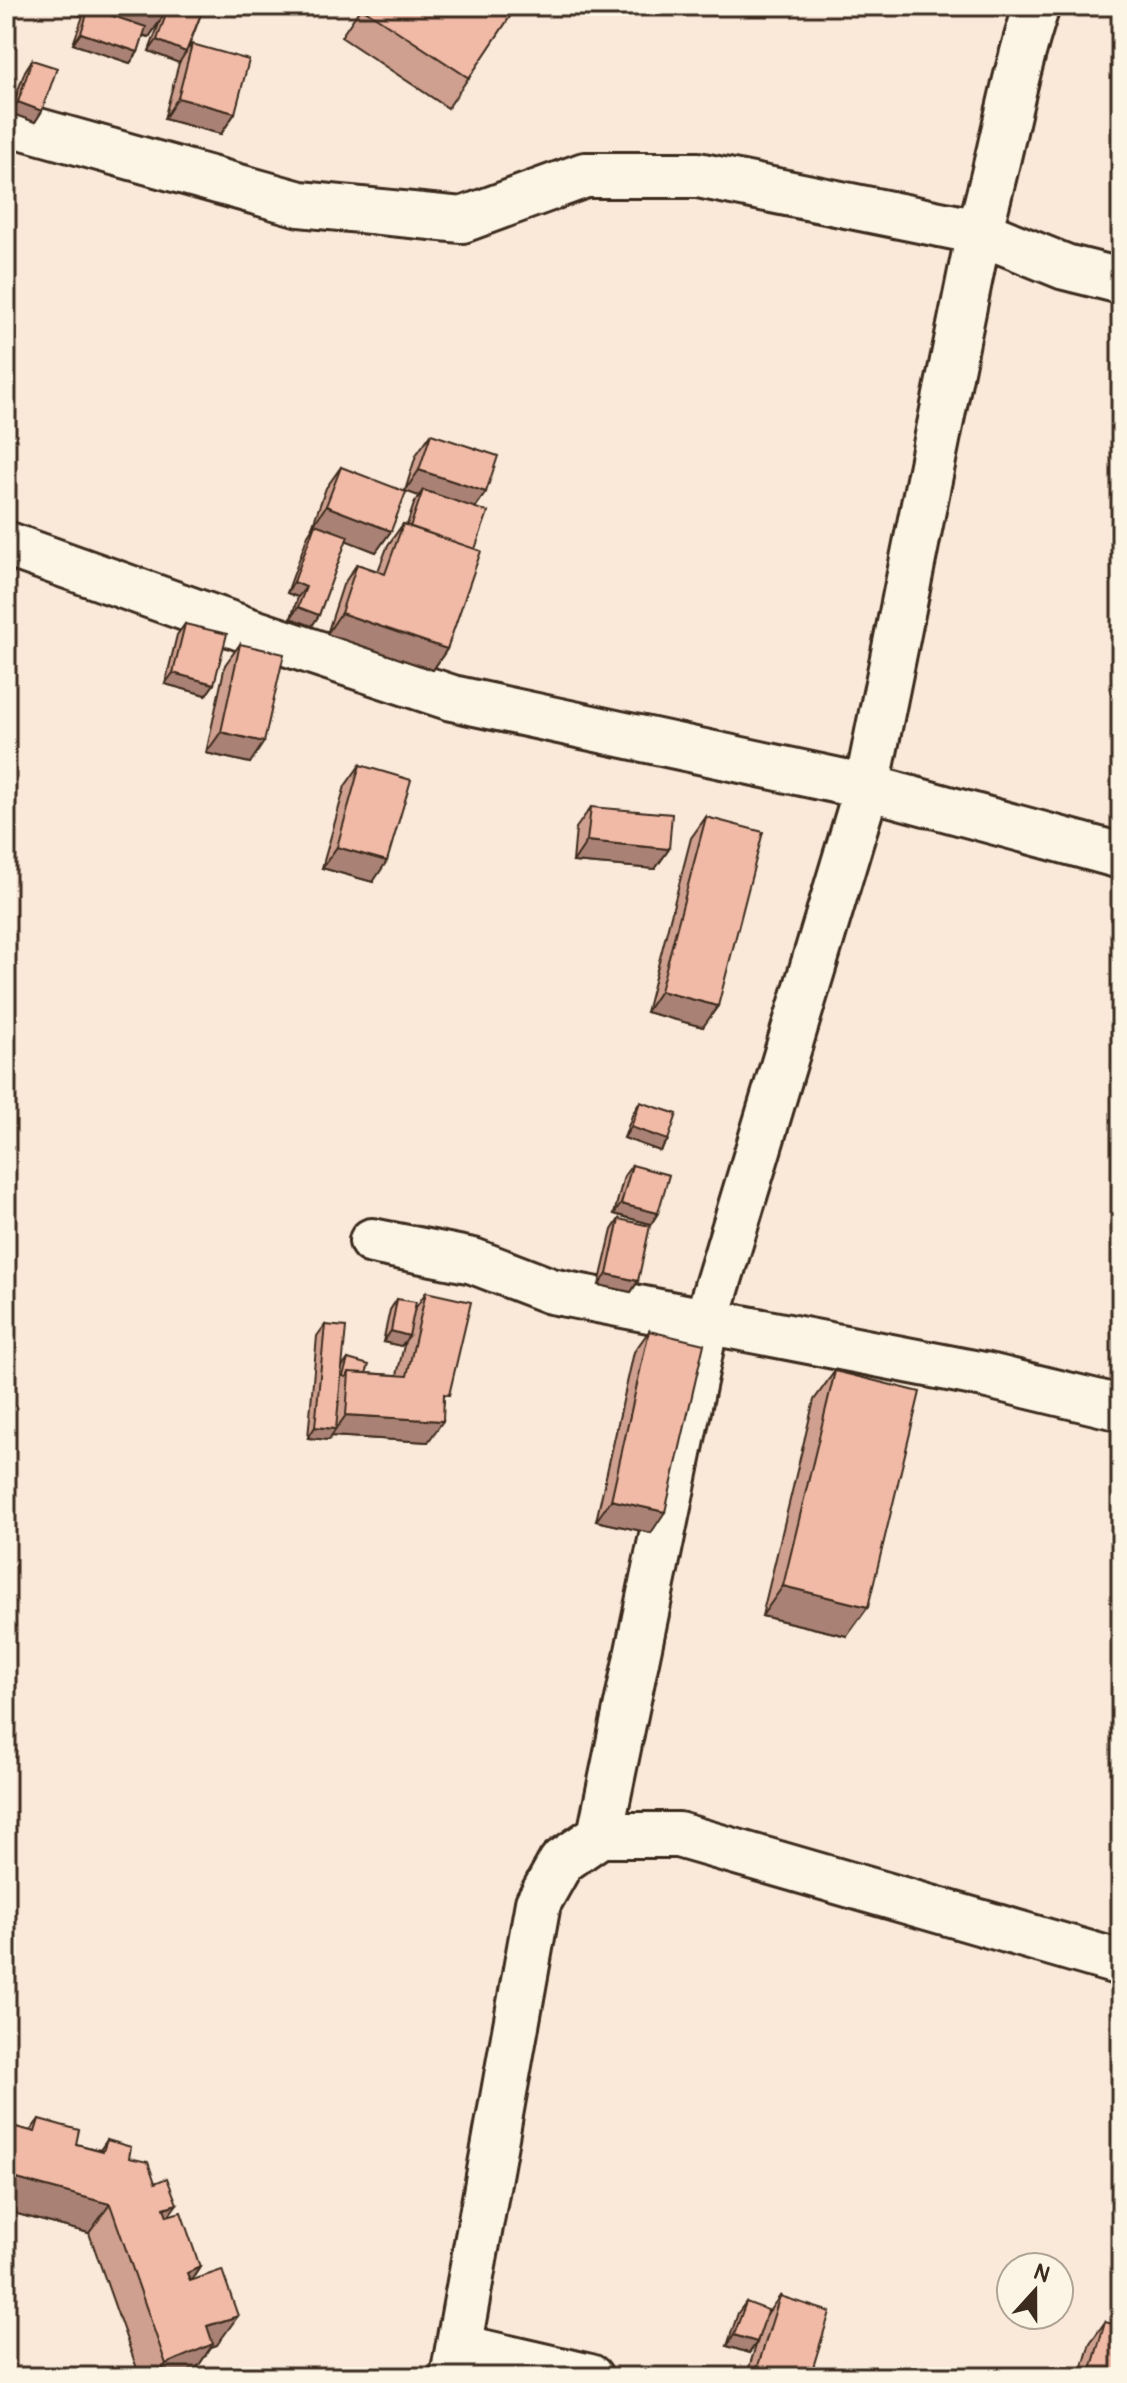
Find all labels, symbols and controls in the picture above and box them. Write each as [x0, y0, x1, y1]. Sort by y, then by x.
north arrow [995, 2251, 1075, 2331]
text: N [1030, 2258, 1054, 2289]

